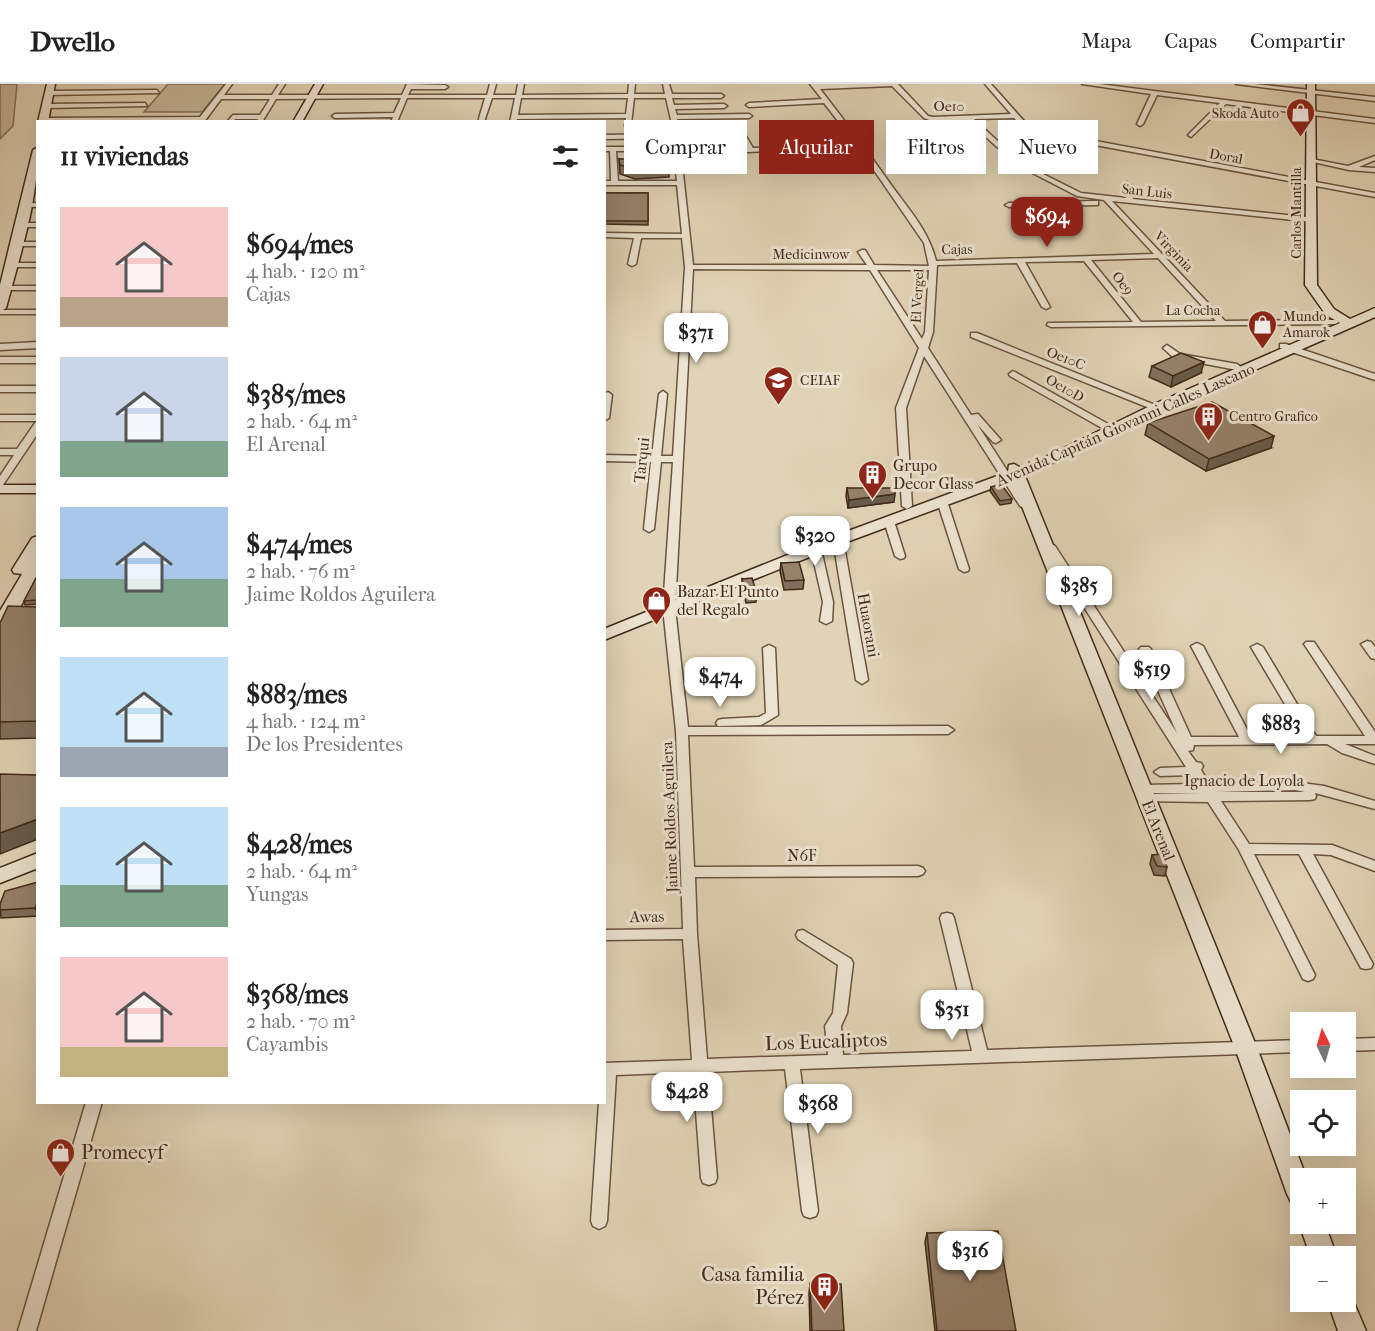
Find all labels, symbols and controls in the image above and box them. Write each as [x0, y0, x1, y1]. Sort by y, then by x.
text: Dwello [30, 25, 115, 58]
text: Mapa [1081, 29, 1131, 53]
text: Capas [1164, 29, 1217, 53]
text: Compartir [1250, 29, 1345, 53]
shop icon: Skoda Auto [1284, 97, 1316, 139]
street label: Oe10 [934, 98, 964, 115]
place label: Skoda Auto [1212, 105, 1279, 122]
chip: Comprar [624, 120, 747, 174]
chip: Alquilar [759, 120, 874, 174]
chip: Filtros [886, 120, 986, 174]
chip: Nuevo [998, 120, 1098, 174]
icon: filters [549, 140, 582, 173]
text: 11 viviendas [60, 141, 189, 172]
street label: Doral [1208, 145, 1244, 168]
street label: Carlos Mantilla [1288, 167, 1305, 259]
street label: San Luis [1121, 180, 1173, 203]
pin: $694 [1011, 197, 1083, 248]
text: $694 [1025, 205, 1069, 228]
street label: Virginia [1150, 227, 1197, 275]
text: $694/mes [246, 229, 353, 260]
icon: home [108, 231, 180, 303]
street label: Cajas [941, 241, 973, 258]
street label: Medicinwow [773, 246, 850, 263]
text: 4 hab. · 120 m² [246, 260, 365, 283]
street label: El Vergel [908, 268, 927, 324]
street label: Oe9 [1108, 268, 1137, 299]
text: Cajas [246, 283, 290, 306]
street label: La Cocha [1166, 302, 1221, 319]
shop icon: Mundo Amarok [1246, 308, 1278, 350]
place label: Mundo Amarok [1282, 308, 1331, 341]
pin: $371 [660, 313, 732, 364]
text: $371 [678, 321, 714, 344]
street label: Oe10C [1044, 343, 1088, 374]
street label: Avenida Capitán Giovanni Calles Lascano [992, 359, 1257, 491]
school or university icon: CEIAF [763, 364, 795, 406]
street label: Oe10D [1043, 371, 1087, 406]
place label: CEIAF [800, 372, 841, 389]
text: $385/mes [246, 379, 346, 410]
icon: home [108, 381, 180, 453]
building icon: Centro Grafico [1192, 400, 1224, 442]
place label: Centro Grafico [1229, 408, 1318, 425]
text: 2 hab. · 64 m² [246, 410, 357, 433]
text: El Arenal [246, 433, 326, 456]
street label: Tarqui [630, 436, 653, 484]
place label: Grupo Decor Glass [893, 456, 973, 493]
building icon: Grupo Decor Glass [856, 458, 888, 500]
pin: $320 [779, 516, 851, 567]
text: $320 [795, 524, 835, 547]
text: $474/mes [246, 529, 352, 560]
icon: home [108, 531, 180, 603]
text: 2 hab. · 76 m² [246, 560, 355, 583]
pin: $385 [1043, 566, 1115, 617]
text: $385 [1060, 574, 1098, 597]
place label: Bazar El Punto del Regalo [677, 582, 779, 619]
text: Jaime Roldos Aguilera [246, 583, 436, 606]
shop icon: Bazar El Punto del Regalo [640, 584, 672, 626]
street label: Huaorani [853, 591, 884, 659]
pin: $519 [1116, 650, 1188, 701]
pin: $474 [684, 657, 756, 708]
text: $519 [1133, 658, 1171, 681]
text: $474 [698, 665, 742, 688]
text: $883/mes [246, 679, 347, 710]
icon: home [108, 681, 180, 753]
pin: $883 [1245, 704, 1317, 755]
text: 4 hab. · 124 m² [246, 710, 365, 733]
text: $883 [1261, 712, 1301, 735]
text: De los Presidentes [246, 733, 403, 756]
street label: Jaime Roldos Aguilera [657, 740, 682, 895]
street label: Ignacio de Loyola [1184, 771, 1305, 790]
street label: El Arenal [1138, 797, 1179, 864]
text: $428/mes [246, 829, 352, 860]
icon: home [108, 831, 180, 903]
street label: N6F [787, 846, 817, 865]
text: 2 hab. · 64 m² [246, 860, 357, 883]
text: Yungas [246, 883, 309, 906]
street label: Awas [628, 907, 665, 926]
text: $368/mes [246, 979, 348, 1010]
icon: home [108, 981, 180, 1053]
pin: $351 [916, 990, 988, 1041]
text: $351 [935, 998, 970, 1021]
text: 2 hab. · 70 m² [246, 1010, 355, 1033]
north arrow [1290, 1012, 1356, 1078]
map controls [1290, 1012, 1356, 1312]
street label: Los Eucaliptos [764, 1028, 888, 1055]
text: Cayambis [246, 1033, 328, 1056]
pin: $428 [651, 1072, 723, 1123]
text: $428 [665, 1080, 709, 1103]
pin: $368 [782, 1084, 854, 1135]
button: locate [1290, 1090, 1356, 1156]
text: $368 [798, 1092, 838, 1115]
shop icon: Promecyf [44, 1136, 76, 1178]
place label: Promecyf [81, 1141, 168, 1164]
button: + [1290, 1168, 1356, 1234]
pin: $316 [934, 1231, 1006, 1282]
text: $316 [951, 1239, 989, 1262]
button: − [1290, 1246, 1356, 1312]
place label: Casa familia Pérez [701, 1263, 805, 1309]
building icon: Casa familia Pérez [809, 1270, 841, 1312]

